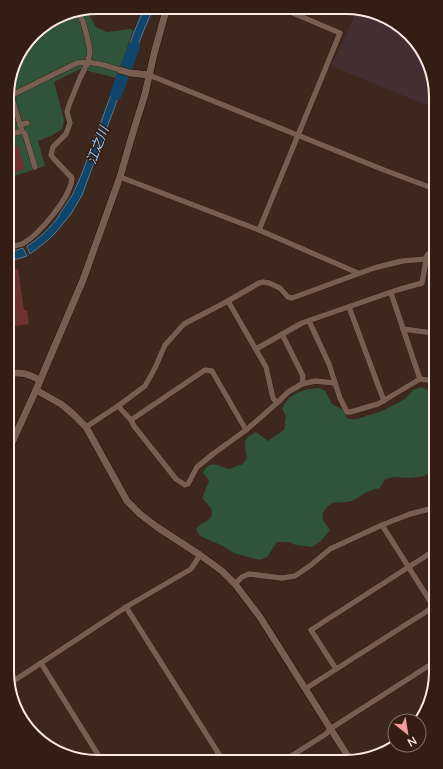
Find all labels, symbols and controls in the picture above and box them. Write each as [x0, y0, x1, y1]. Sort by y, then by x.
water label: 江之川 [83, 122, 112, 166]
north arrow [387, 713, 427, 753]
text: N [405, 734, 419, 750]

